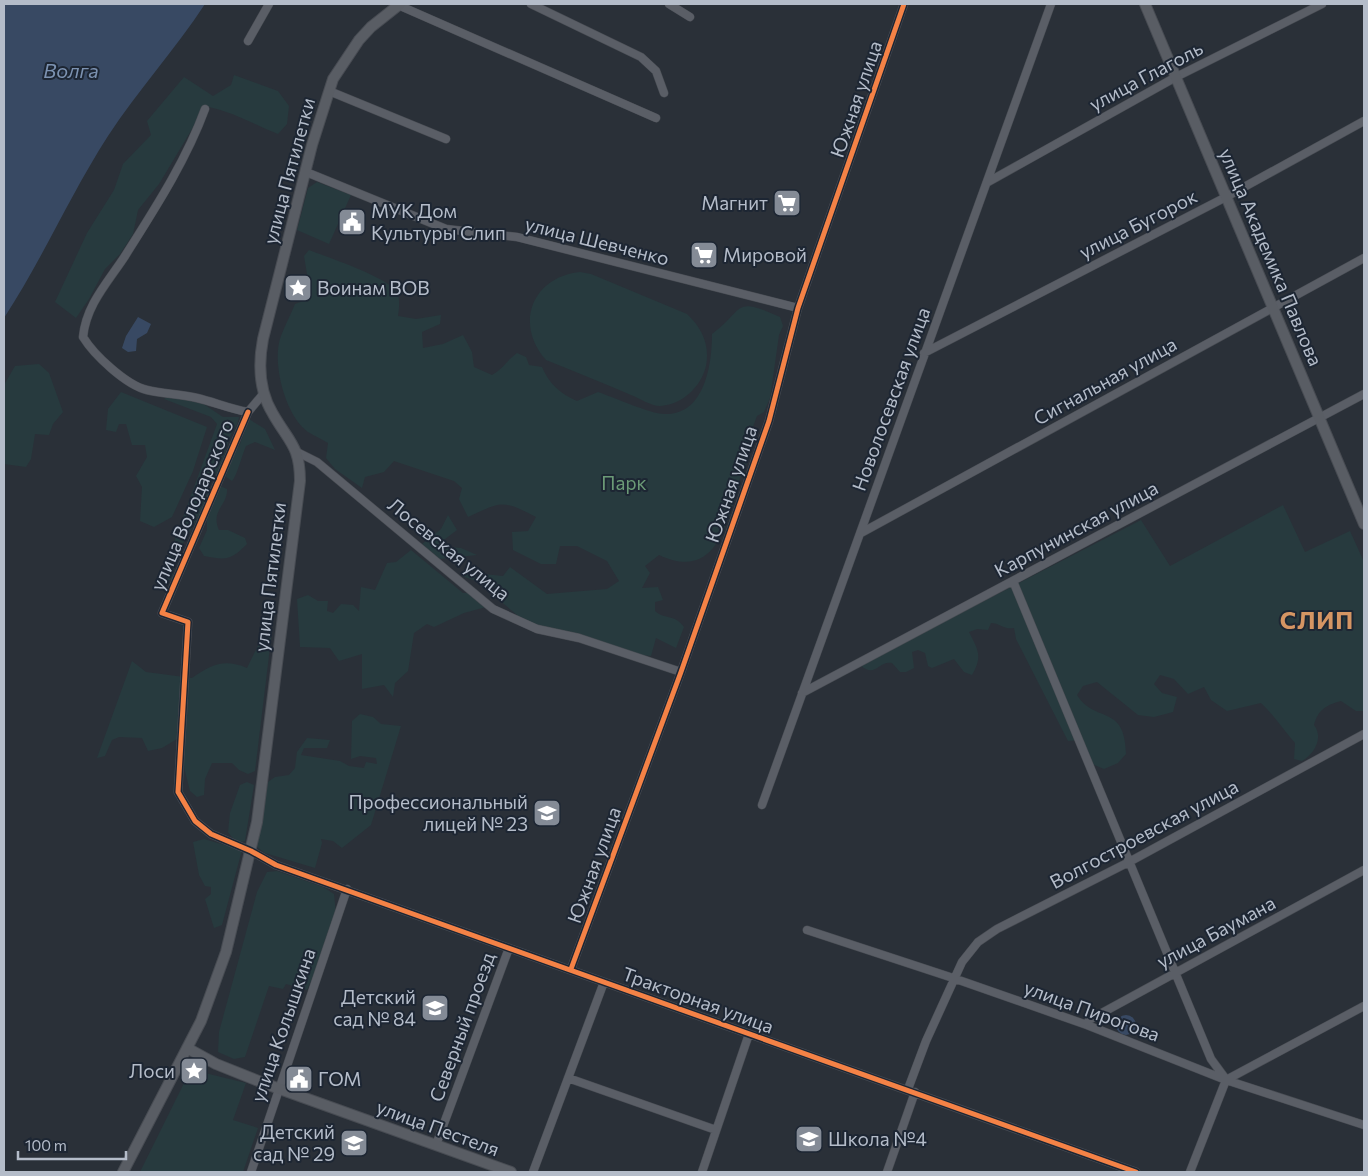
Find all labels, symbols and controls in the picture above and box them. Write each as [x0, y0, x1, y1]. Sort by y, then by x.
street label: улица Глаголь [1085, 36, 1207, 115]
street label: Южная улица [825, 37, 886, 160]
water label: Волга [43, 58, 99, 82]
street label: улица Пятилетки [258, 95, 319, 247]
street label: улица Академика Павлова [1215, 144, 1328, 369]
street label: улица Бугорок [1075, 184, 1201, 263]
supermarket icon: Магнит [772, 188, 802, 218]
place label: Магнит [701, 191, 768, 214]
place label: МУК Дом Культуры Слип [371, 199, 506, 244]
public building icon: МУК Дом Культуры Слип [337, 207, 367, 237]
street label: улица Шевченко [523, 212, 672, 270]
supermarket icon: Мировой [689, 240, 719, 270]
place label: Мировой [723, 243, 807, 266]
place icon: Воинам ВОВ [283, 273, 313, 303]
place label: Воинам ВОВ [317, 276, 429, 299]
street label: Новолосевская улица [847, 304, 934, 494]
street label: Сигнальная улица [1029, 332, 1180, 429]
street label: улица Володарского [145, 416, 238, 594]
street label: Южная улица [700, 422, 761, 545]
park label: Парк [601, 471, 647, 494]
street label: Карпунинская улица [990, 476, 1161, 581]
street label: Лосевская улица [384, 492, 515, 605]
street label: улица Пятилетки [249, 501, 290, 653]
district label: СЛИП [1280, 605, 1354, 634]
street label: Волгостроевская улица [1046, 774, 1242, 893]
place label: Профессиональный лицей № 23 [348, 790, 528, 835]
school or university icon: Профессиональный лицей № 23 [532, 798, 562, 828]
street label: Южная улица [562, 804, 625, 926]
street label: улица Баумана [1153, 891, 1279, 972]
street label: улица Колышкина [245, 945, 320, 1105]
street label: Северный проезд [424, 949, 499, 1105]
street label: Тракторная улица [619, 961, 777, 1038]
street label: улица Пирогова [1021, 975, 1163, 1046]
place label: Детский сад № 84 [333, 985, 416, 1030]
school or university icon: Детский сад № 84 [420, 993, 450, 1023]
place icon: Лоси [179, 1056, 209, 1086]
place label: Лоси [129, 1059, 175, 1082]
public building icon: ГОМ [284, 1064, 314, 1094]
place label: ГОМ [318, 1067, 362, 1090]
street label: улица Пестеля [374, 1095, 503, 1160]
place label: Детский сад № 29 [253, 1120, 335, 1165]
school or university icon: Школа №4 [794, 1124, 824, 1154]
place label: Школа №4 [828, 1127, 927, 1150]
scale bar [18, 1128, 125, 1160]
school or university icon: Детский сад № 29 [339, 1128, 369, 1158]
text: 100 m [25, 1136, 67, 1154]

